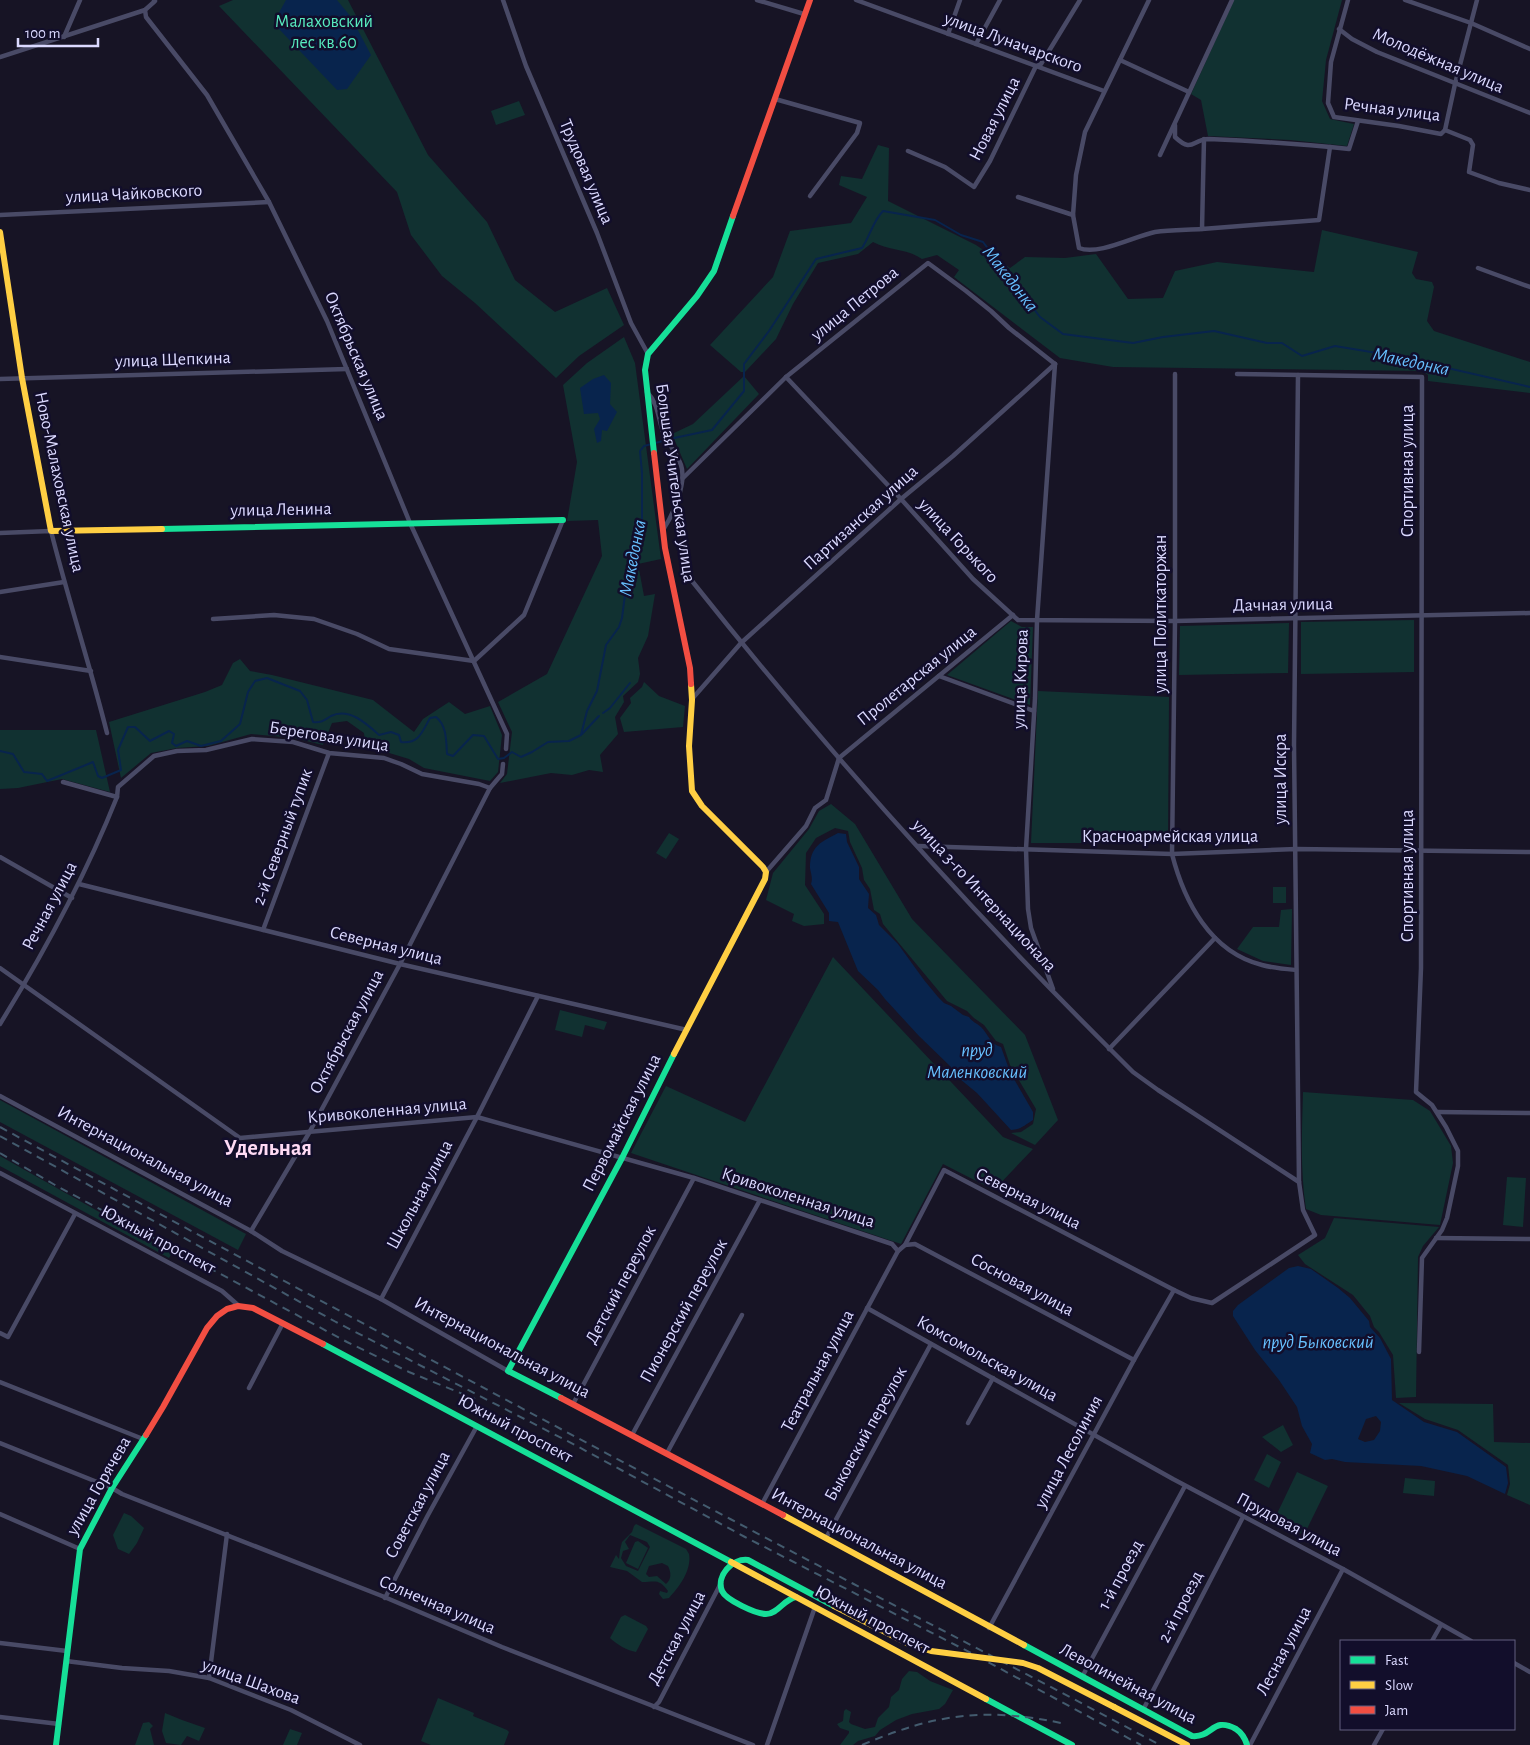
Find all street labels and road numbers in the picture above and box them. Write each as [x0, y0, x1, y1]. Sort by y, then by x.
street label: улица Луначарского [941, 9, 1084, 76]
street label: Молодёжная улица [1370, 25, 1506, 97]
street label: Новая улица [966, 74, 1024, 164]
street label: Речная улица [1343, 95, 1441, 125]
street label: Трудовая улица [556, 117, 616, 227]
street label: улица Чайковского [64, 181, 203, 207]
street label: улица Петрова [807, 264, 902, 345]
street label: Октябрьская улица [321, 289, 392, 423]
street label: улица Щепкина [114, 349, 231, 371]
street label: Большая Учительская улица [652, 382, 698, 584]
street label: Ново-Малаховская улица [31, 390, 87, 574]
street label: Спортивная улица [1399, 405, 1417, 537]
street label: Партизанская улица [800, 462, 922, 574]
street label: улица Горького [914, 495, 1001, 587]
street label: улица Ленина [229, 500, 332, 520]
street label: улица Политкаторжан [1152, 535, 1170, 694]
street label: Дачная улица [1233, 595, 1333, 615]
street label: Пролетарская улица [854, 623, 980, 729]
street label: улица Кирова [1010, 629, 1032, 730]
street label: Береговая улица [268, 719, 390, 755]
street label: улица Искра [1272, 734, 1290, 825]
street label: 2-й Северный тупик [250, 766, 316, 908]
street label: Спортивная улица [1399, 810, 1417, 942]
street label: улица 3-го Интернационала [908, 815, 1059, 976]
street label: Красноармейская улица [1082, 828, 1258, 846]
street label: Речная улица [19, 859, 81, 953]
street label: Северная улица [328, 923, 444, 969]
street label: Октябрьская улица [306, 966, 387, 1097]
street label: Первомайская улица [580, 1051, 664, 1195]
street label: Кривоколенная улица [307, 1095, 467, 1127]
street label: Интернациональная улица [54, 1103, 236, 1211]
street label: Школьная улица [384, 1138, 456, 1252]
street label: Кривоколенная улица [719, 1165, 877, 1231]
street label: Северная улица [972, 1165, 1084, 1233]
street label: Южный проспект [98, 1202, 219, 1278]
street label: Детский переулок [582, 1222, 660, 1347]
street label: Пионерский переулок [637, 1235, 731, 1386]
street label: Сосновая улица [967, 1250, 1077, 1320]
street label: Интернациональная улица [411, 1294, 593, 1402]
street label: Театральная улица [778, 1307, 858, 1435]
street label: Комсомольская улица [913, 1313, 1061, 1405]
street label: Быковский переулок [822, 1363, 911, 1504]
street label: Южный проспект [455, 1391, 576, 1467]
street label: улица Лесолиния [1031, 1393, 1106, 1512]
street label: улица Горячева [63, 1434, 134, 1539]
street label: Советская улица [382, 1448, 454, 1562]
street label: Интернациональная улица [768, 1485, 950, 1593]
street label: Прудовая улица [1233, 1490, 1345, 1560]
street label: 1-й проезд [1095, 1537, 1147, 1613]
street label: 2-й проезд [1155, 1568, 1207, 1646]
street label: Солнечная улица [376, 1572, 498, 1638]
street label: Южный проспект [812, 1582, 933, 1658]
street label: Детская улица [645, 1588, 709, 1688]
street label: Лесная улица [1253, 1604, 1315, 1698]
street label: Леволинейная улица [1057, 1640, 1199, 1728]
street label: улица Шахова [198, 1656, 303, 1708]

